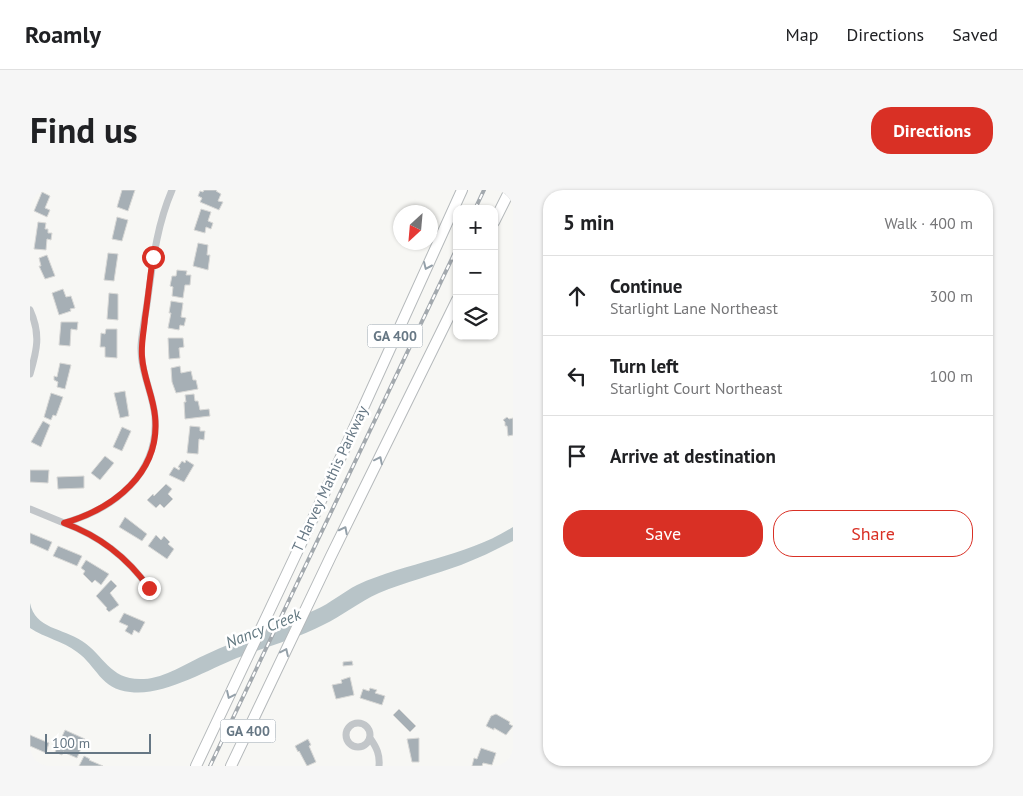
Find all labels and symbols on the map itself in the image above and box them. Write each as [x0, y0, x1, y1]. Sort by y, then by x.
north arrow [393, 205, 438, 250]
route start [142, 246, 165, 269]
one-way arrow [422, 261, 433, 270]
road number: GA 400 [368, 324, 422, 348]
street label: T Harvey Mathis Parkway [287, 403, 372, 555]
one-way arrow [373, 457, 383, 466]
one-way arrow [338, 526, 348, 535]
route end [138, 577, 161, 600]
water label: Nancy Creek [222, 604, 304, 652]
one-way arrow [279, 648, 289, 657]
one-way arrow [226, 689, 236, 698]
road number: GA 400 [220, 720, 276, 742]
scale bar [45, 731, 151, 754]

